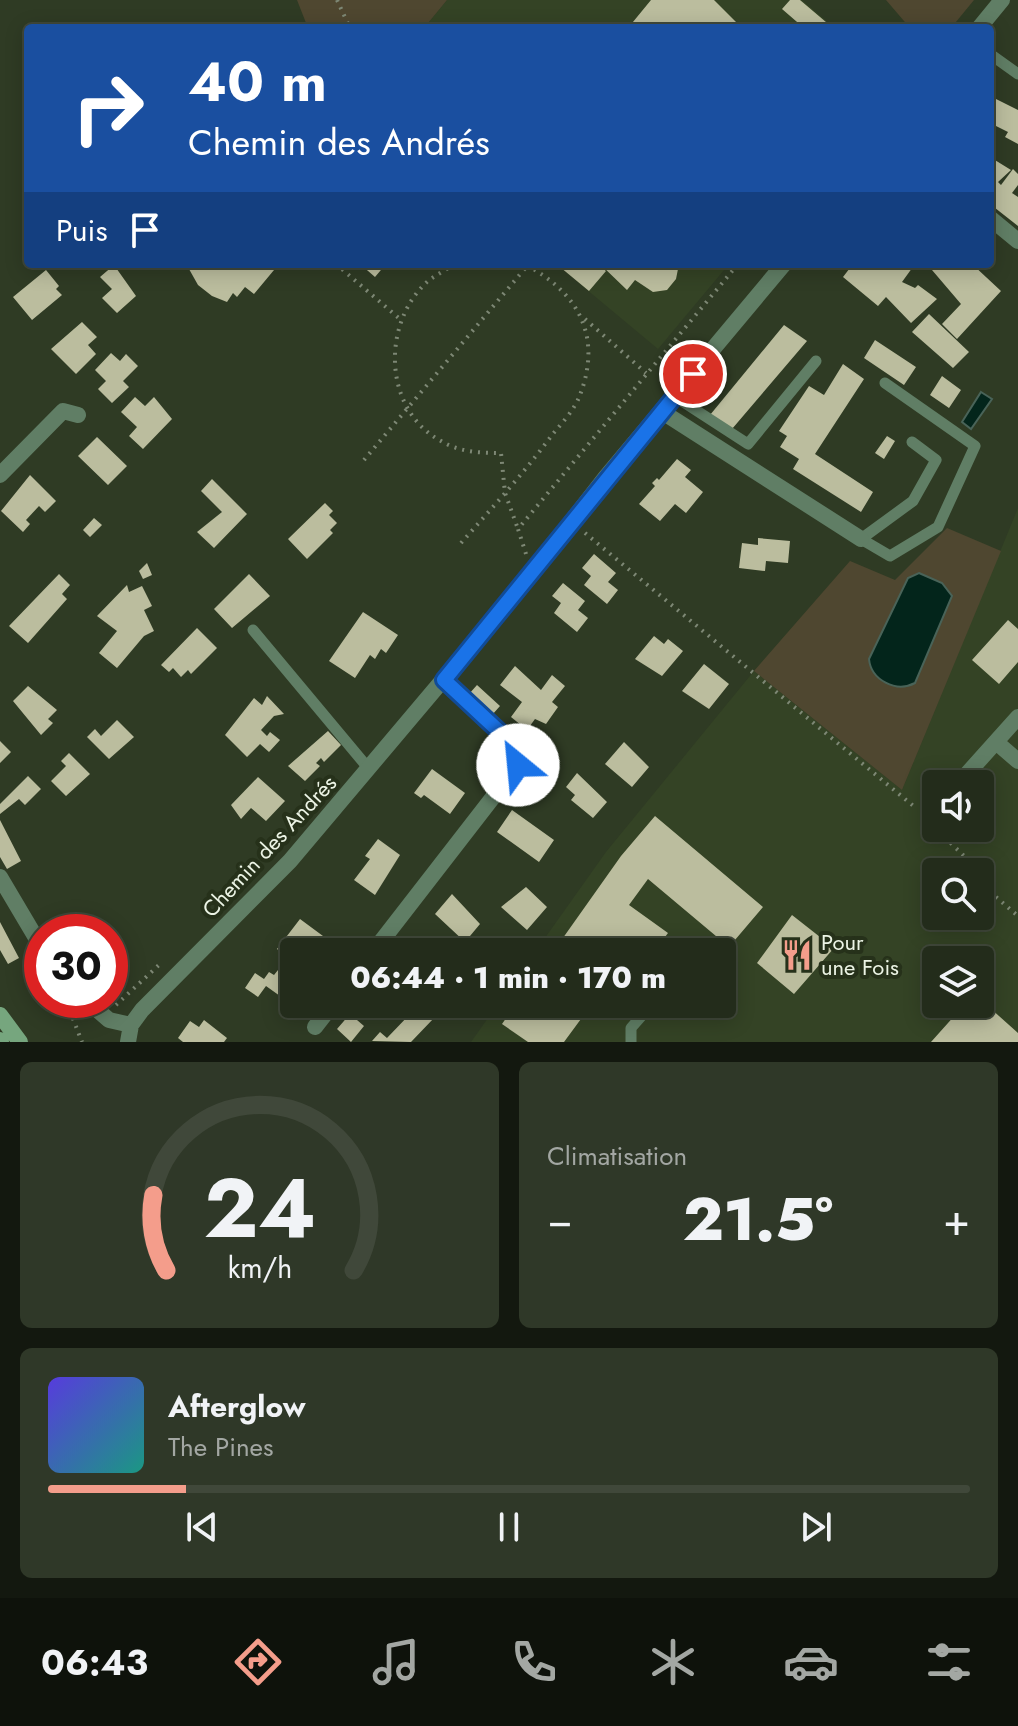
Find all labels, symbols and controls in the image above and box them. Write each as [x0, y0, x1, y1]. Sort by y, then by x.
text: 40 m [188, 41, 327, 122]
icon: right [56, 56, 160, 160]
text: Chemin des Andrés [188, 116, 490, 168]
icon: arrive [123, 208, 167, 252]
text: Puis [56, 209, 107, 252]
pin [659, 340, 727, 408]
icon: arrive [671, 352, 715, 396]
position arrow [476, 723, 560, 807]
street label: Chemin des Andrés [194, 768, 344, 924]
map controls [922, 770, 994, 1018]
button: sound [922, 770, 994, 842]
button: search [922, 858, 994, 930]
speed limit sign: 30 [24, 914, 128, 1018]
place label: Pour une Fois [821, 926, 899, 983]
restaurant icon: Pour une Fois [780, 938, 814, 972]
button: layers [922, 946, 994, 1018]
text: 06:44 · 1 min · 170 m [350, 956, 666, 999]
text: Climatisation [547, 1137, 687, 1175]
text: 24 [203, 1148, 316, 1268]
text: 21.5° [683, 1176, 833, 1263]
text: − [547, 1188, 573, 1252]
text: + [943, 1188, 970, 1252]
text: km/h [227, 1247, 292, 1289]
text: Afterglow [168, 1385, 305, 1428]
text: The Pines [168, 1428, 273, 1466]
icon: previous [180, 1505, 224, 1549]
icon: pause [487, 1505, 531, 1549]
icon: next [794, 1505, 838, 1549]
icon: directions [230, 1634, 286, 1690]
icon: music [368, 1634, 424, 1690]
icon: phone [506, 1634, 562, 1690]
icon: climate [645, 1634, 701, 1690]
icon: car [783, 1634, 839, 1690]
icon: filters [921, 1634, 977, 1690]
text: 06:43 [41, 1636, 148, 1688]

